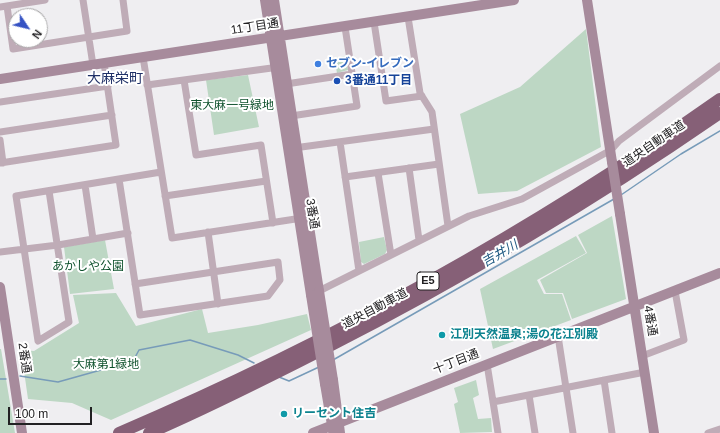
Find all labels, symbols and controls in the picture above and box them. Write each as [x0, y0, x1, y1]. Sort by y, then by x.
north arrow [8, 8, 48, 48]
street label: 11丁目通 [230, 16, 280, 38]
text: N [30, 28, 44, 41]
place label: セブン-イレブン [326, 57, 414, 71]
marker: セブン-イレブン [313, 59, 323, 69]
district label: 大麻栄町 [87, 71, 143, 87]
place label: 3番通11丁目 [345, 74, 412, 88]
marker: 3番通11丁目 [332, 76, 342, 86]
park label: 東大麻一号緑地 [190, 99, 274, 113]
street label: 道央自動車道 [620, 118, 688, 170]
street label: 3番通 [302, 198, 322, 230]
water label: 吉井川 [479, 237, 521, 271]
park label: あかしや公園 [52, 260, 124, 274]
road number: E5 [417, 272, 439, 290]
street label: 道央自動車道 [340, 286, 410, 332]
street label: 4番通 [640, 305, 660, 337]
place label: 江別天然温泉;湯の花江別殿 [450, 328, 598, 342]
marker: 江別天然温泉;湯の花江別殿 [437, 330, 447, 340]
street label: 2番通 [15, 342, 33, 374]
street label: 十丁目通 [431, 347, 481, 377]
park label: 大麻第1緑地 [73, 358, 139, 372]
scale bar [10, 399, 94, 425]
text: 100 m [15, 407, 48, 421]
place label: リーセント住吉 [292, 407, 376, 421]
marker: リーセント住吉 [279, 409, 289, 419]

